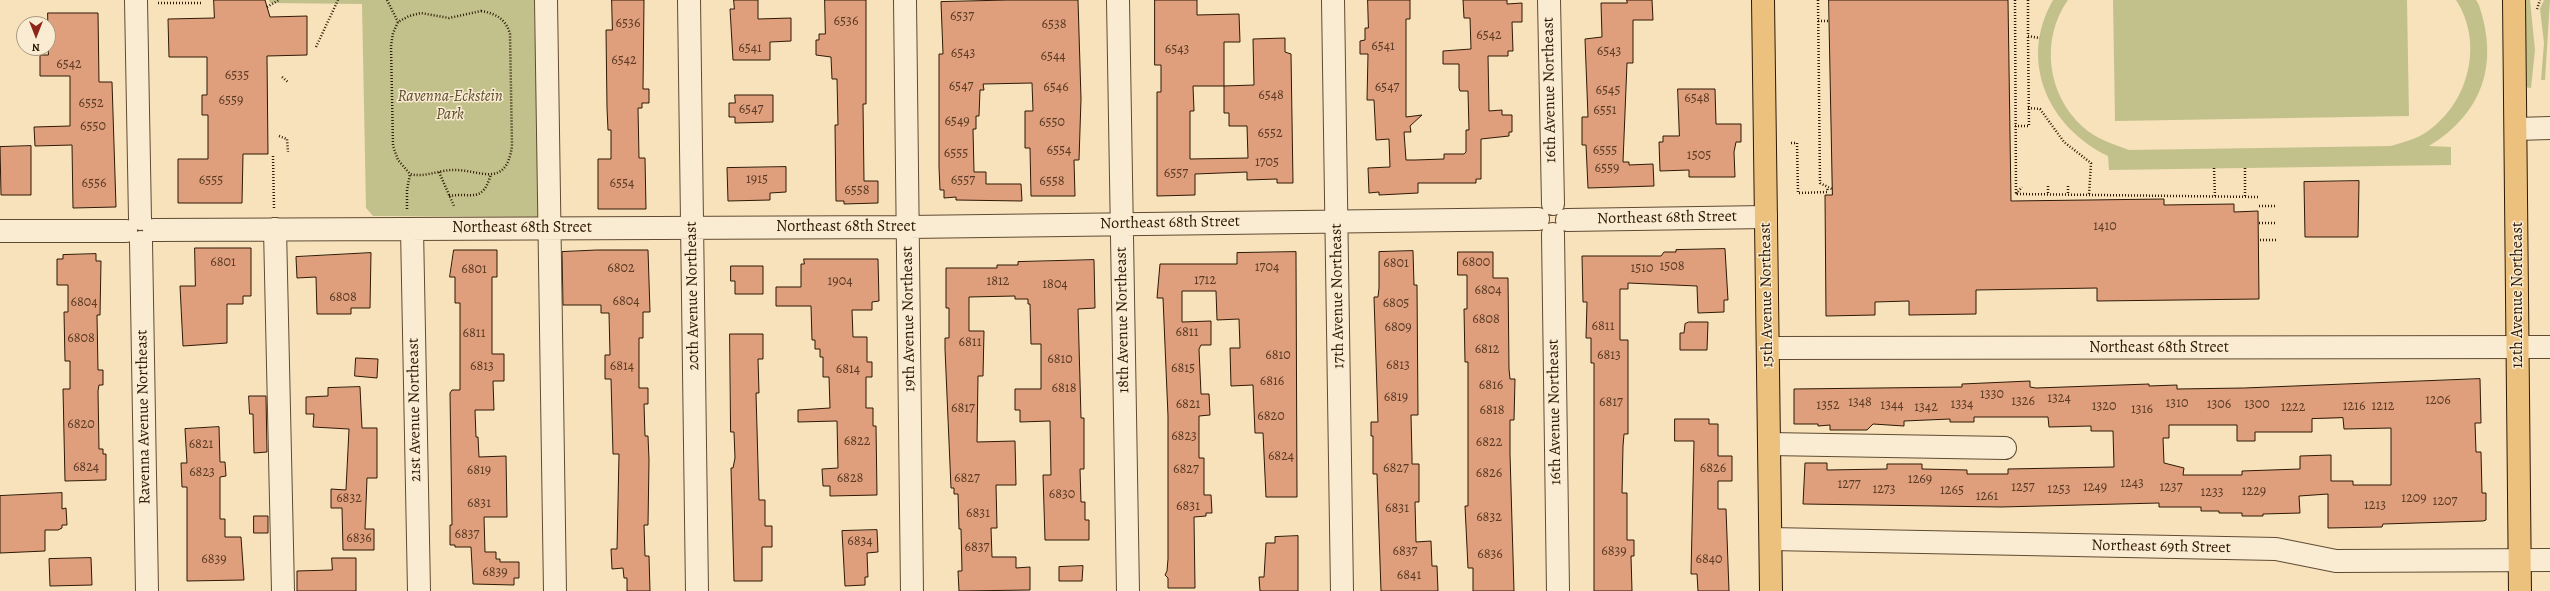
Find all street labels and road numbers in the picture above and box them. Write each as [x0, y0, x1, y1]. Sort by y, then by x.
street label: 16th Avenue Northeast [1539, 17, 1561, 163]
street label: Northeast 68th Street [1597, 207, 1737, 229]
street label: Northeast 68th Street [1100, 212, 1240, 234]
street label: Northeast 68th Street [776, 217, 916, 237]
street label: Northeast 68th Street [452, 218, 592, 238]
street label: 20th Avenue Northeast [682, 221, 704, 371]
street label: 15th Avenue Northeast [1756, 222, 1778, 368]
street label: 12th Avenue Northeast [2508, 222, 2528, 368]
street label: 17th Avenue Northeast [1327, 223, 1349, 369]
street label: 19th Avenue Northeast [898, 246, 920, 392]
street label: 18th Avenue Northeast [1112, 247, 1134, 393]
street label: Ravenna Avenue Northeast [133, 329, 155, 505]
street label: 21st Avenue Northeast [404, 338, 426, 482]
street label: Northeast 68th Street [2089, 338, 2229, 358]
street label: 16th Avenue Northeast [1544, 339, 1566, 485]
street label: Northeast 69th Street [2091, 536, 2231, 558]

